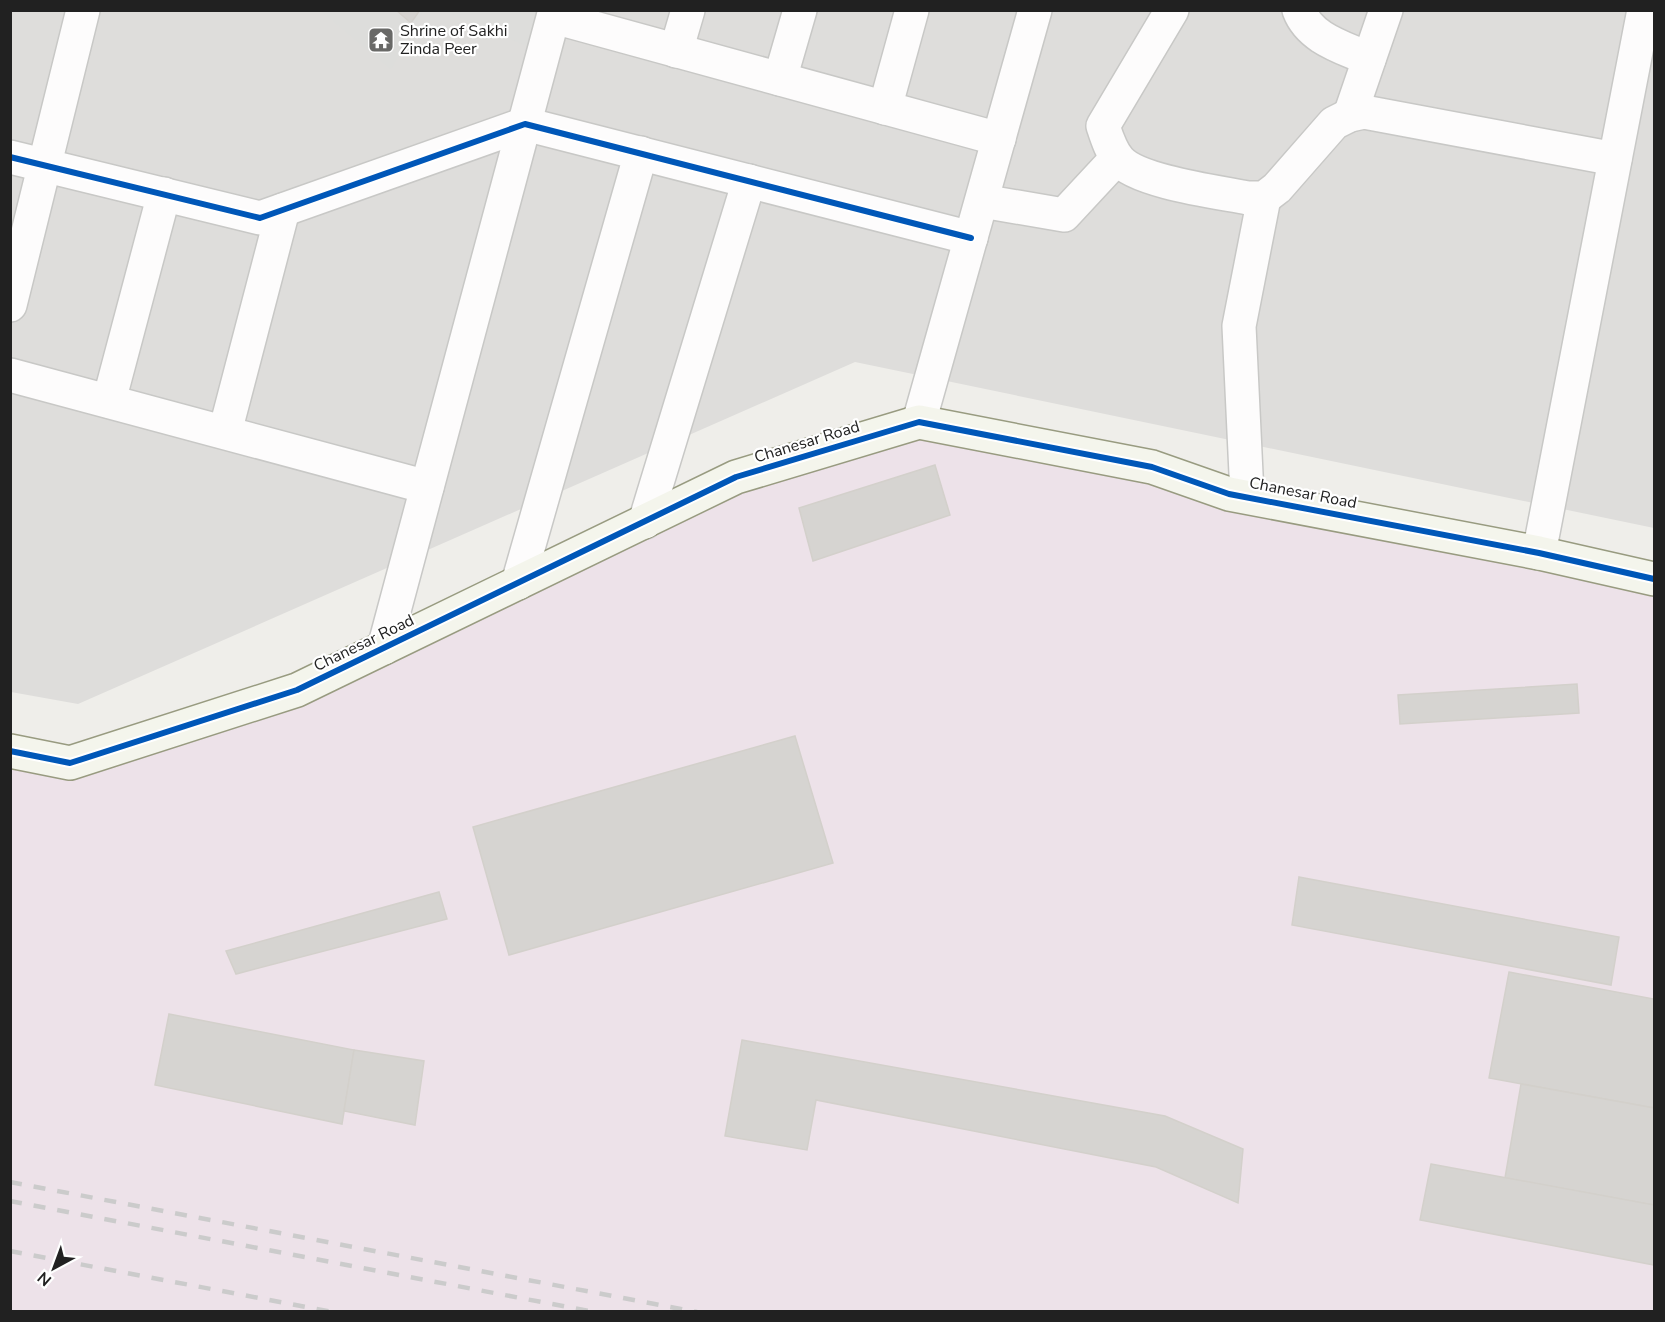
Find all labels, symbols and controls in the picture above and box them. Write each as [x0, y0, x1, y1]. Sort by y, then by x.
place label: Shrine of Sakhi Zinda Peer [400, 20, 507, 60]
temple icon: Shrine of Sakhi Zinda Peer [366, 25, 396, 55]
street label: Chanesar Road [752, 416, 862, 468]
street label: Chanesar Road [1247, 472, 1359, 514]
street label: Chanesar Road [310, 609, 418, 677]
north arrow [24, 1238, 84, 1298]
text: N [33, 1266, 57, 1291]

